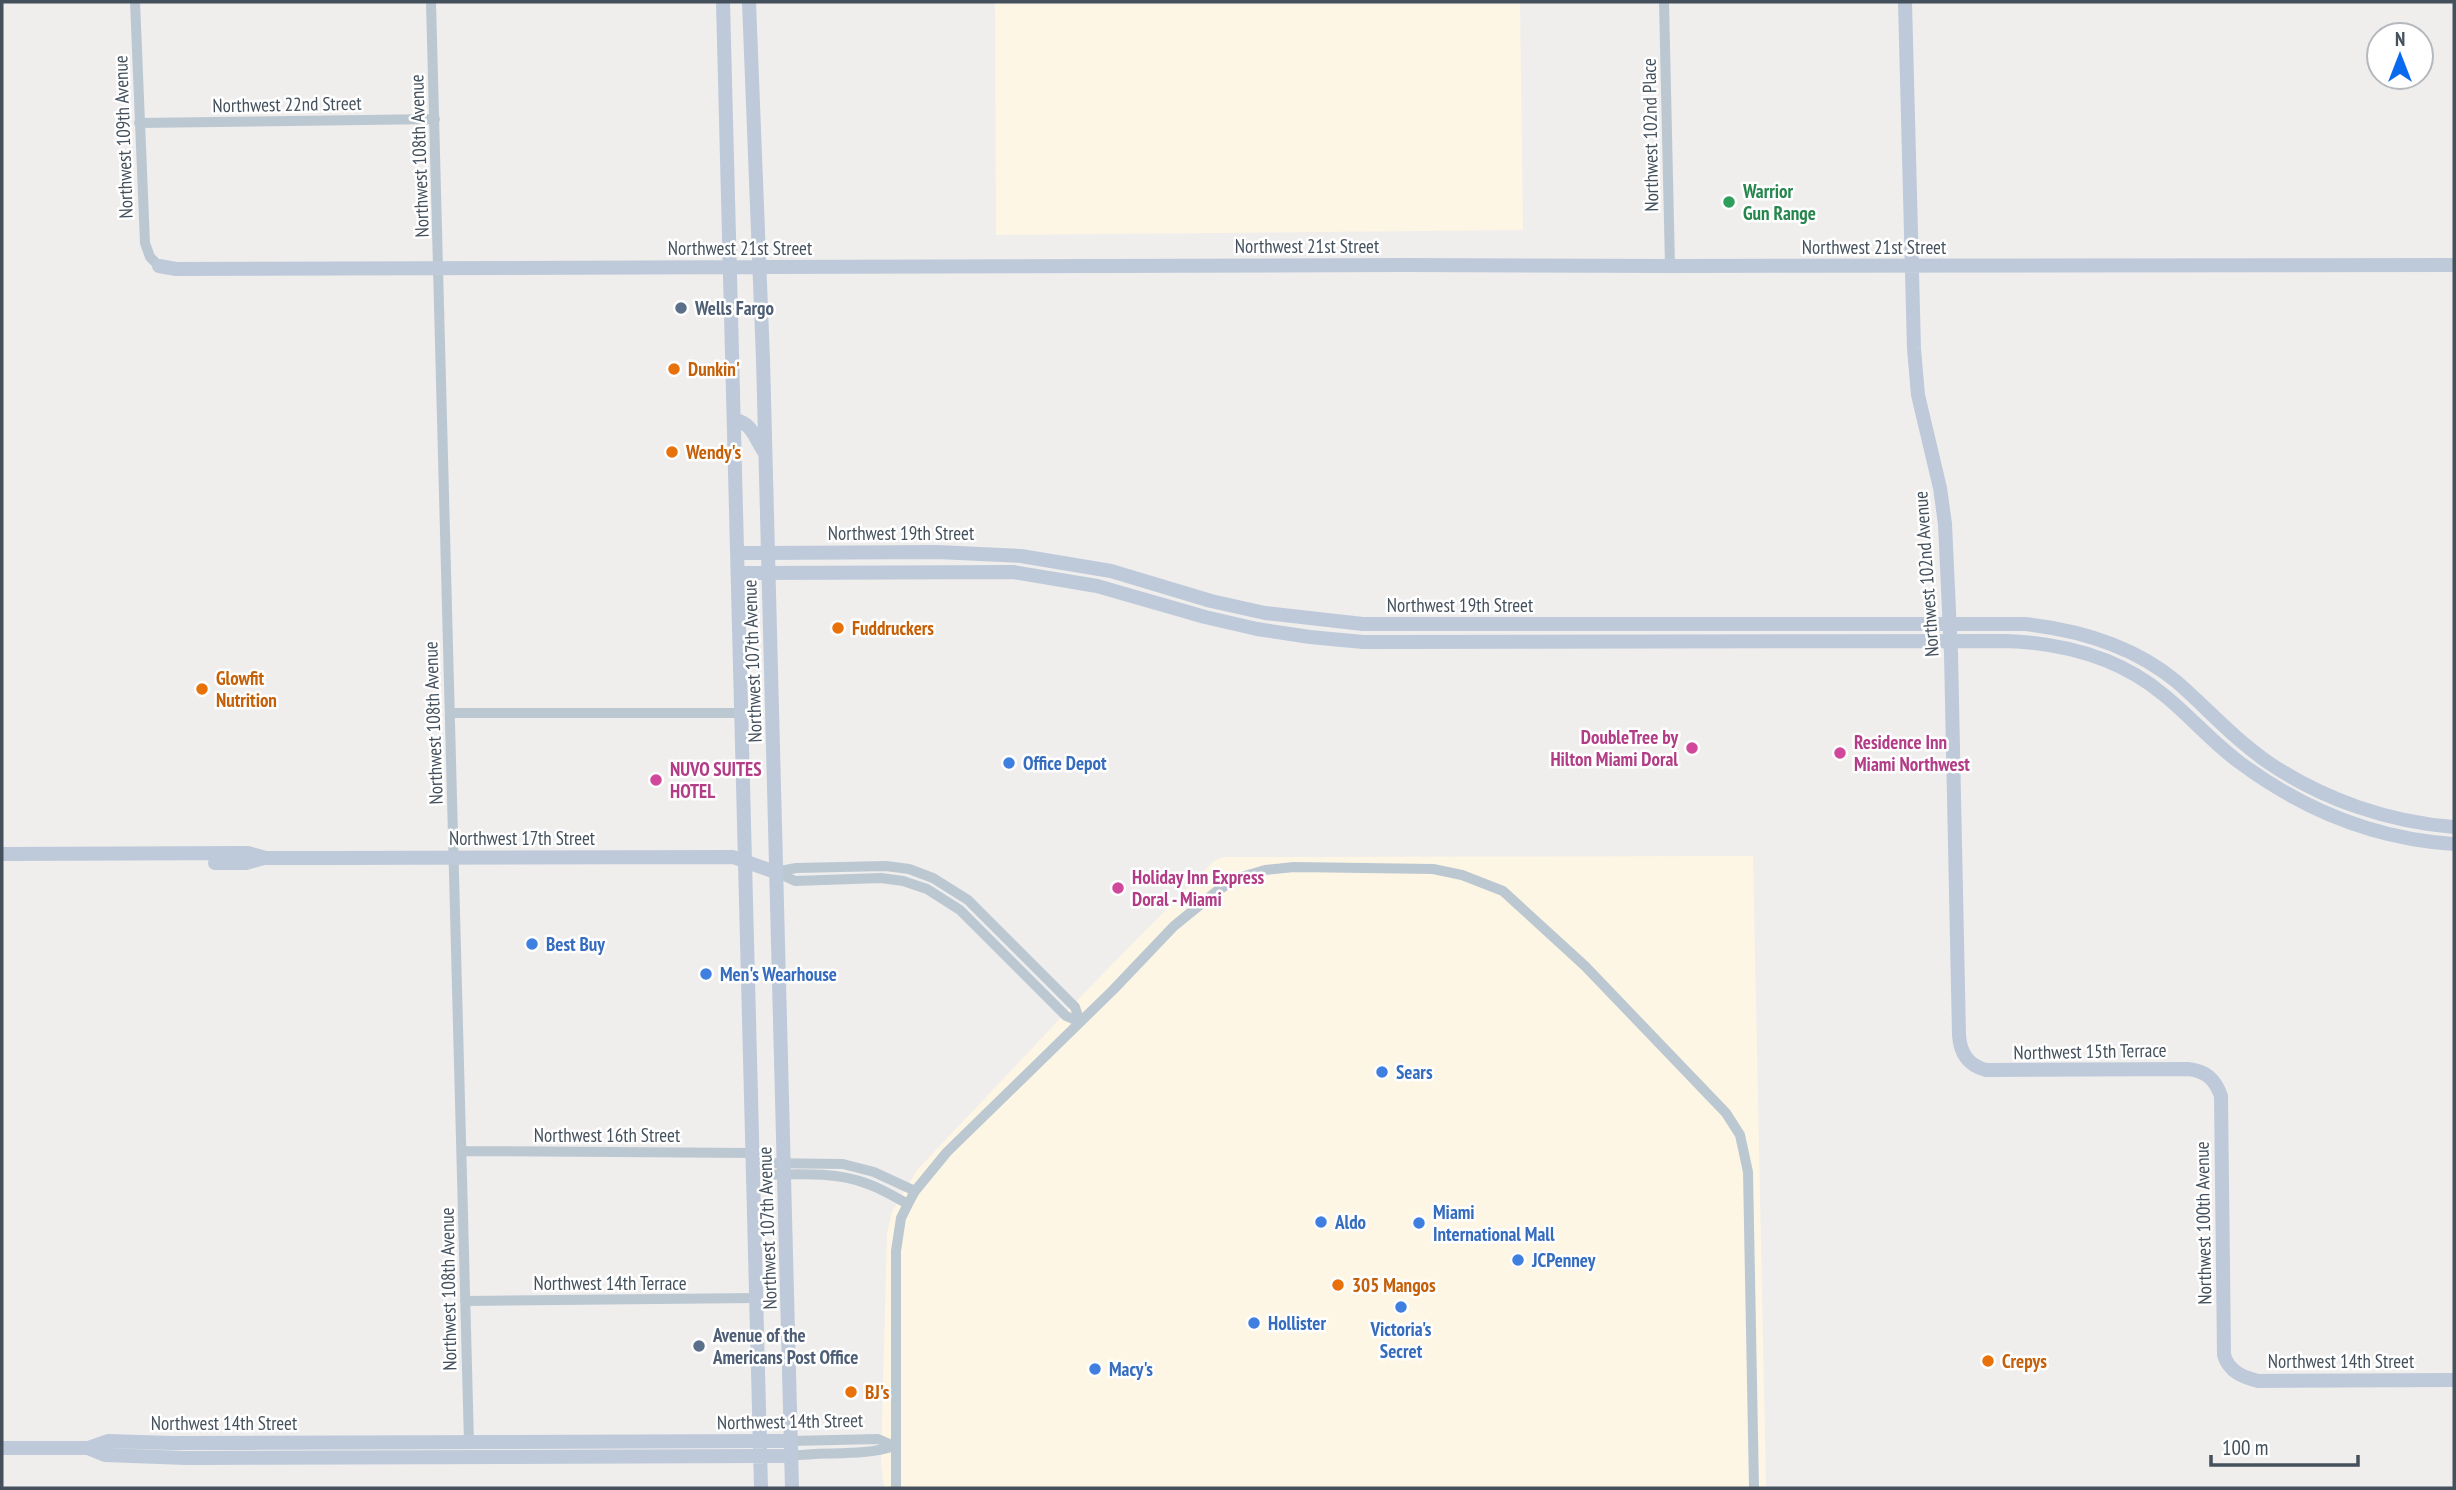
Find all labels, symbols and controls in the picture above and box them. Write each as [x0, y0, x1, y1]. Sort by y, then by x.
north arrow [2365, 21, 2435, 91]
text: N [2395, 27, 2405, 51]
street label: Northwest 109th Avenue [108, 55, 138, 219]
street label: Northwest 102nd Place [1637, 58, 1663, 212]
street label: Northwest 108th Avenue [404, 74, 434, 238]
street label: Northwest 22nd Street [212, 91, 363, 117]
place label: Warrior Gun Range [1742, 179, 1816, 225]
marker: Warrior Gun Range [1721, 194, 1737, 210]
street label: Northwest 21st Street [1235, 234, 1380, 258]
street label: Northwest 21st Street [1802, 235, 1947, 259]
street label: Northwest 21st Street [668, 236, 813, 260]
place label: Wells Fargo [694, 296, 774, 320]
marker: Wells Fargo [673, 300, 689, 316]
place label: Dunkin' [688, 357, 740, 381]
marker: Dunkin' [666, 361, 682, 377]
place label: Wendy's [685, 440, 741, 464]
marker: Wendy's [664, 444, 680, 460]
street label: Northwest 102nd Avenue [1908, 490, 1944, 658]
street label: Northwest 19th Street [828, 521, 975, 545]
street label: Northwest 107th Avenue [737, 579, 767, 743]
street label: Northwest 19th Street [1387, 593, 1534, 617]
place label: Fuddruckers [852, 616, 934, 640]
marker: Fuddruckers [830, 620, 846, 636]
street label: Northwest 108th Avenue [418, 641, 448, 805]
place label: Glowfit Nutrition [216, 666, 277, 712]
marker: Glowfit Nutrition [194, 681, 210, 697]
place label: DoubleTree by Hilton Miami Doral [1550, 725, 1678, 771]
place label: Residence Inn Miami Northwest [1854, 730, 1970, 776]
marker: DoubleTree by Hilton Miami Doral [1684, 740, 1700, 756]
marker: Residence Inn Miami Northwest [1832, 745, 1848, 761]
place label: Office Depot [1023, 751, 1107, 775]
marker: Office Depot [1001, 755, 1017, 771]
place label: NUVO SUITES HOTEL [670, 757, 762, 803]
marker: NUVO SUITES HOTEL [648, 772, 664, 788]
street label: Northwest 17th Street [449, 826, 596, 850]
place label: Holiday Inn Express Doral - Miami [1132, 865, 1265, 911]
marker: Holiday Inn Express Doral - Miami [1110, 880, 1126, 896]
place label: Best Buy [546, 932, 605, 956]
marker: Best Buy [524, 936, 540, 952]
place label: Men's Wearhouse [720, 962, 837, 986]
marker: Men's Wearhouse [698, 966, 714, 982]
street label: Northwest 15th Terrace [2013, 1038, 2167, 1064]
place label: Sears [1396, 1060, 1433, 1084]
marker: Sears [1374, 1064, 1390, 1080]
street label: Northwest 16th Street [534, 1123, 681, 1147]
street label: Northwest 100th Avenue [2190, 1141, 2216, 1305]
street label: Northwest 107th Avenue [752, 1146, 782, 1310]
place label: Miami International Mall [1433, 1200, 1555, 1246]
street label: Northwest 108th Avenue [435, 1207, 461, 1371]
place label: Aldo [1334, 1210, 1366, 1234]
marker: Aldo [1313, 1214, 1329, 1230]
marker: Miami International Mall [1411, 1215, 1427, 1231]
place label: JCPenney [1531, 1248, 1596, 1272]
marker: JCPenney [1510, 1252, 1526, 1268]
street label: Northwest 14th Terrace [533, 1271, 687, 1295]
place label: 305 Mangos [1352, 1273, 1436, 1297]
marker: 305 Mangos [1330, 1277, 1346, 1293]
marker: Victoria's Secret [1393, 1299, 1409, 1315]
place label: Hollister [1268, 1311, 1326, 1335]
marker: Hollister [1246, 1315, 1262, 1331]
place label: Victoria's Secret [1369, 1317, 1432, 1363]
place label: Avenue of the Americans Post Office [712, 1323, 858, 1369]
marker: Avenue of the Americans Post Office [691, 1338, 707, 1354]
place label: Crepys [2002, 1349, 2047, 1373]
street label: Northwest 14th Street [2268, 1349, 2415, 1373]
marker: Crepys [1980, 1353, 1996, 1369]
place label: Macy's [1109, 1357, 1153, 1381]
marker: Macy's [1087, 1361, 1103, 1377]
place label: BJ's [865, 1380, 890, 1404]
marker: BJ's [843, 1384, 859, 1400]
street label: Northwest 14th Street [717, 1408, 864, 1434]
street label: Northwest 14th Street [151, 1411, 298, 1435]
scale bar [2211, 1424, 2358, 1468]
text: 100 m [2222, 1434, 2268, 1461]

